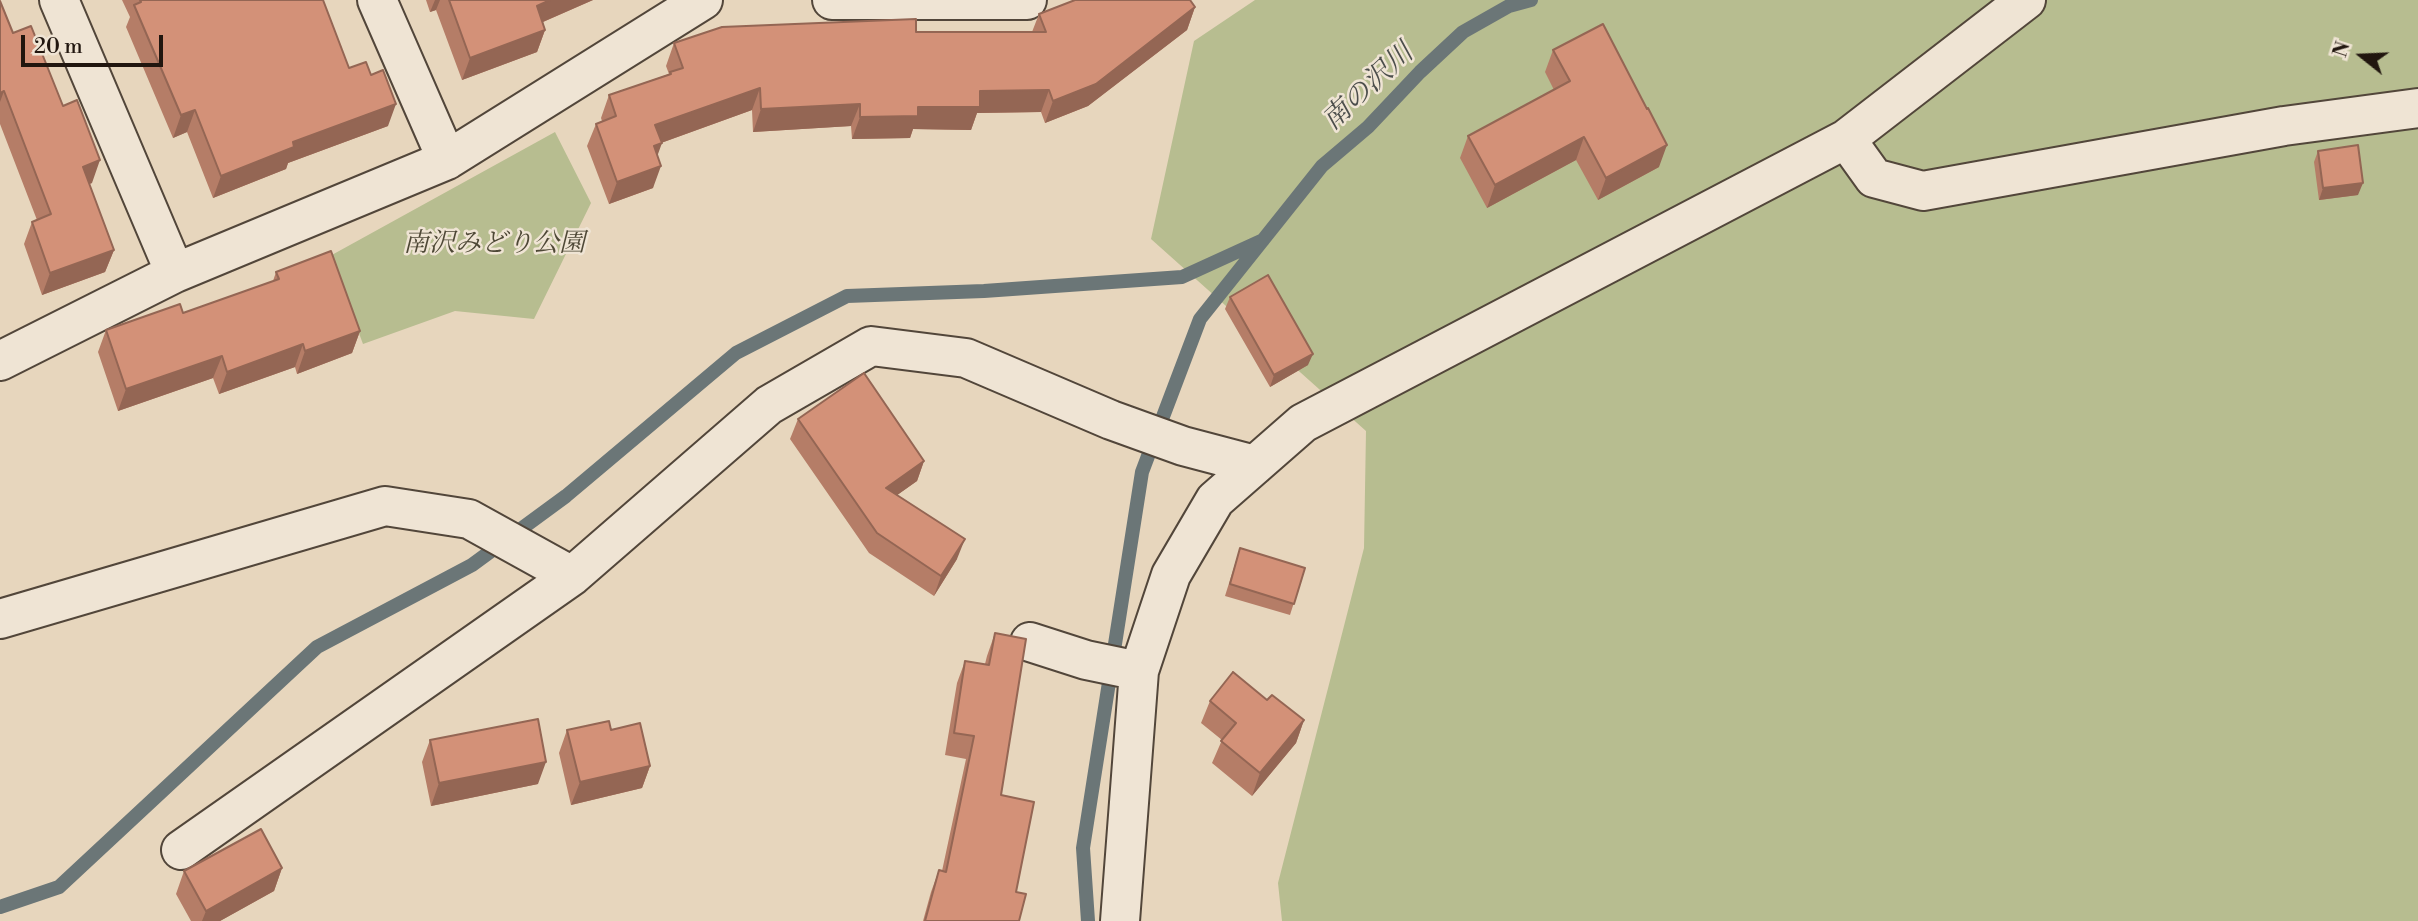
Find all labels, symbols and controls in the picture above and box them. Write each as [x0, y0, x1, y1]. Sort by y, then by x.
scale bar [24, 21, 166, 65]
north arrow [2327, 21, 2397, 91]
text: 20 m [34, 34, 83, 60]
water label: 南の沢川 [1317, 38, 1421, 138]
text: N [2328, 39, 2356, 60]
park label: 南沢みどり公園 [403, 229, 585, 261]

